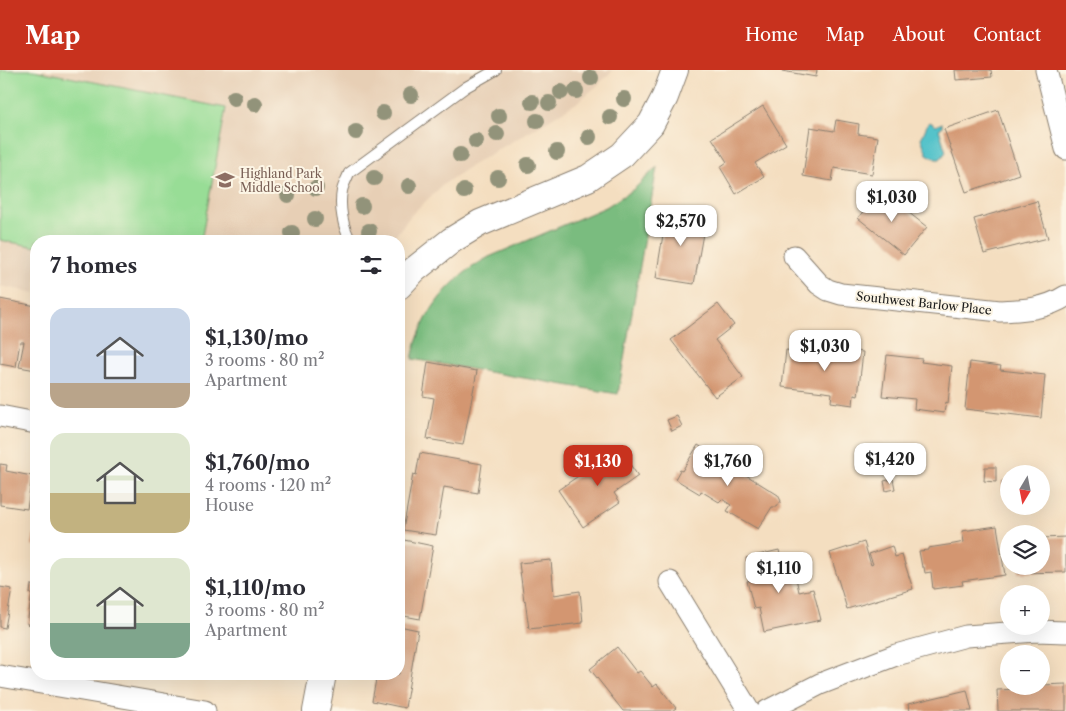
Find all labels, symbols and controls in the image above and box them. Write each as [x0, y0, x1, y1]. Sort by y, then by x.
text: Map [25, 21, 80, 50]
text: Home [745, 24, 798, 46]
text: Map [826, 24, 864, 46]
text: About [892, 24, 945, 46]
text: Contact [973, 24, 1041, 46]
place label: Highland Park Middle School [240, 166, 324, 195]
school or university icon: Highland Park Middle School [214, 169, 236, 191]
pin: $1,030 [851, 180, 933, 223]
text: $1,030 [867, 187, 917, 207]
pin: $2,570 [640, 204, 722, 247]
text: $2,570 [656, 211, 706, 231]
icon: filters [357, 251, 385, 279]
text: 7 homes [50, 253, 137, 278]
street label: Southwest Barlow Place [855, 288, 993, 318]
text: $1,130/mo [205, 325, 308, 350]
icon: home [90, 328, 150, 388]
pin: $1,030 [784, 330, 866, 372]
text: $1,030 [800, 336, 850, 356]
text: 3 rooms · 80 m² [205, 350, 324, 370]
text: Apartment [205, 370, 287, 390]
pin: $1,420 [849, 442, 931, 485]
pin: $1,130 [557, 444, 639, 487]
pin: $1,760 [687, 444, 769, 487]
text: $1,420 [865, 449, 915, 469]
text: $1,760/mo [205, 450, 310, 475]
text: $1,130 [575, 451, 621, 471]
text: $1,760 [704, 451, 752, 471]
icon: home [90, 453, 150, 513]
north arrow [1000, 465, 1050, 515]
map controls [1000, 465, 1050, 695]
text: 4 rooms · 120 m² [205, 475, 331, 495]
text: House [205, 495, 254, 515]
button: layers [1000, 525, 1050, 575]
pin: $1,110 [738, 552, 820, 594]
text: $1,110 [757, 558, 801, 578]
text: $1,110/mo [205, 575, 306, 600]
icon: home [90, 578, 150, 638]
button: + [1000, 585, 1050, 635]
text: 3 rooms · 80 m² [205, 600, 324, 620]
text: Apartment [205, 620, 287, 640]
button: − [1000, 645, 1050, 695]

